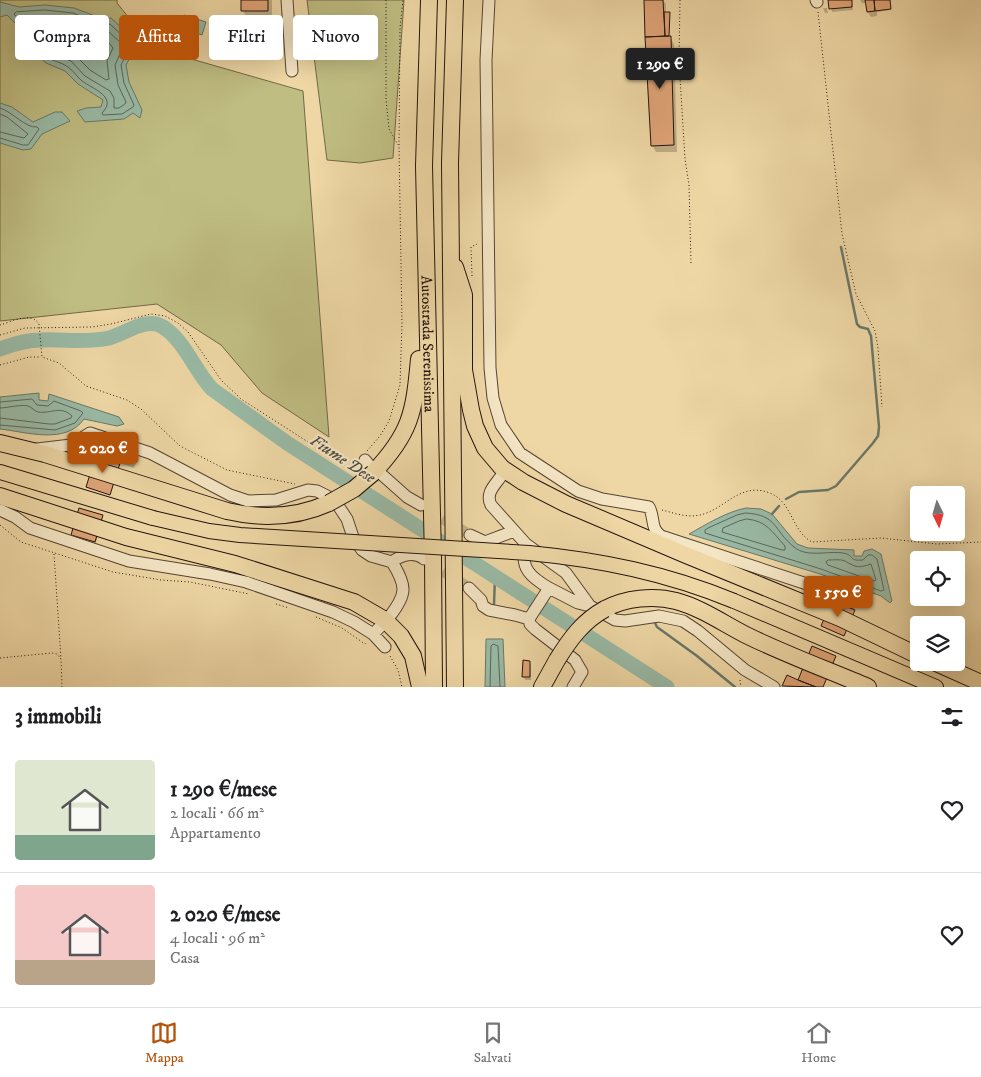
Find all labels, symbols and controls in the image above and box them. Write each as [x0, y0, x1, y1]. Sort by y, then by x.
chip: Compra [15, 15, 109, 60]
chip: Affitta [119, 15, 199, 60]
chip: Filtri [209, 15, 283, 60]
chip: Nuovo [293, 15, 378, 60]
pin: 1 290 € [614, 48, 706, 90]
text: 1 290 € [637, 54, 683, 74]
street label: Autostrada Serenissima [417, 275, 439, 413]
water label: Fiume Dese [307, 431, 380, 488]
pin: 2 020 € [57, 432, 149, 474]
text: 2 020 € [78, 438, 128, 458]
north arrow [910, 486, 965, 541]
map controls [910, 486, 965, 671]
button: locate [910, 551, 965, 606]
pin: 1 550 € [792, 576, 884, 618]
text: 1 550 € [815, 582, 861, 602]
button: layers [910, 616, 965, 671]
icon: filters [938, 703, 966, 731]
text: 3 immobili [15, 704, 101, 730]
text: 1 290 €/mese [170, 777, 277, 803]
icon: home [55, 780, 115, 840]
icon: heart [938, 796, 966, 824]
text: 2 locali · 66 m² [170, 803, 264, 823]
text: Appartamento [170, 823, 261, 843]
text: 2 020 €/mese [170, 902, 280, 928]
icon: home [55, 905, 115, 965]
icon: heart [938, 921, 966, 949]
text: 4 locali · 96 m² [170, 928, 265, 948]
text: Casa [170, 948, 200, 968]
tab: Mappa [145, 1019, 184, 1067]
tab: Salvati [474, 1019, 511, 1067]
tab: Home [801, 1019, 836, 1067]

